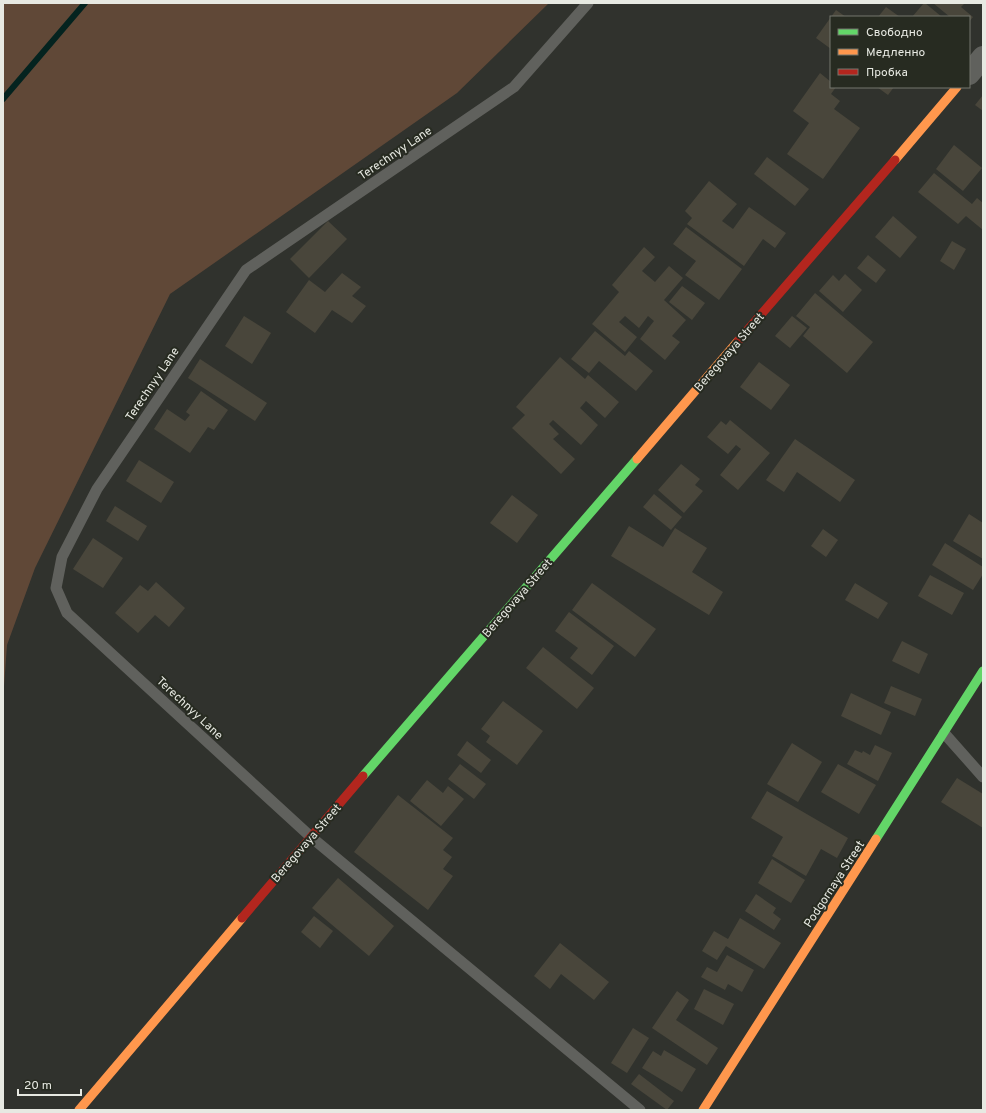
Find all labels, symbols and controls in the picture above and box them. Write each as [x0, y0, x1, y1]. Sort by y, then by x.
legend [830, 16, 970, 88]
text: Свободно [866, 25, 923, 41]
text: Медленно [866, 45, 926, 61]
text: Пробка [866, 65, 908, 81]
street label: Terechnyy Lane [356, 123, 436, 184]
street label: Beregovaya Street [691, 310, 768, 395]
street label: Terechnyy Lane [122, 345, 183, 425]
street label: Beregovaya Street [479, 556, 556, 641]
street label: Terechnyy Lane [153, 674, 226, 744]
street label: Beregovaya Street [268, 801, 345, 886]
street label: Podgornaya Street [801, 838, 869, 931]
scale bar [18, 1071, 81, 1097]
text: 20 m [24, 1078, 52, 1094]

